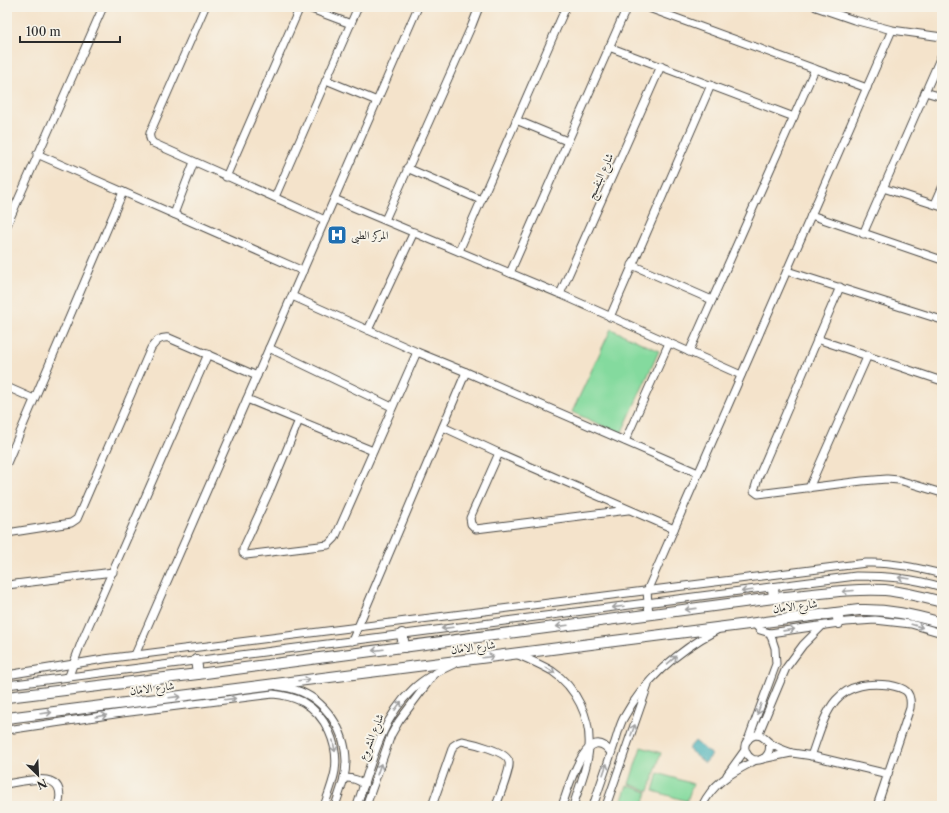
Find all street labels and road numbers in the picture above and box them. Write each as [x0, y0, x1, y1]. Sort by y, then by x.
street label: شارع البنفسج [584, 151, 620, 203]
street label: شارع الامان [772, 596, 818, 619]
street label: شارع الامان [450, 637, 496, 660]
street label: شارع الامان [129, 678, 175, 701]
street label: شارع المشروع [355, 712, 389, 763]

